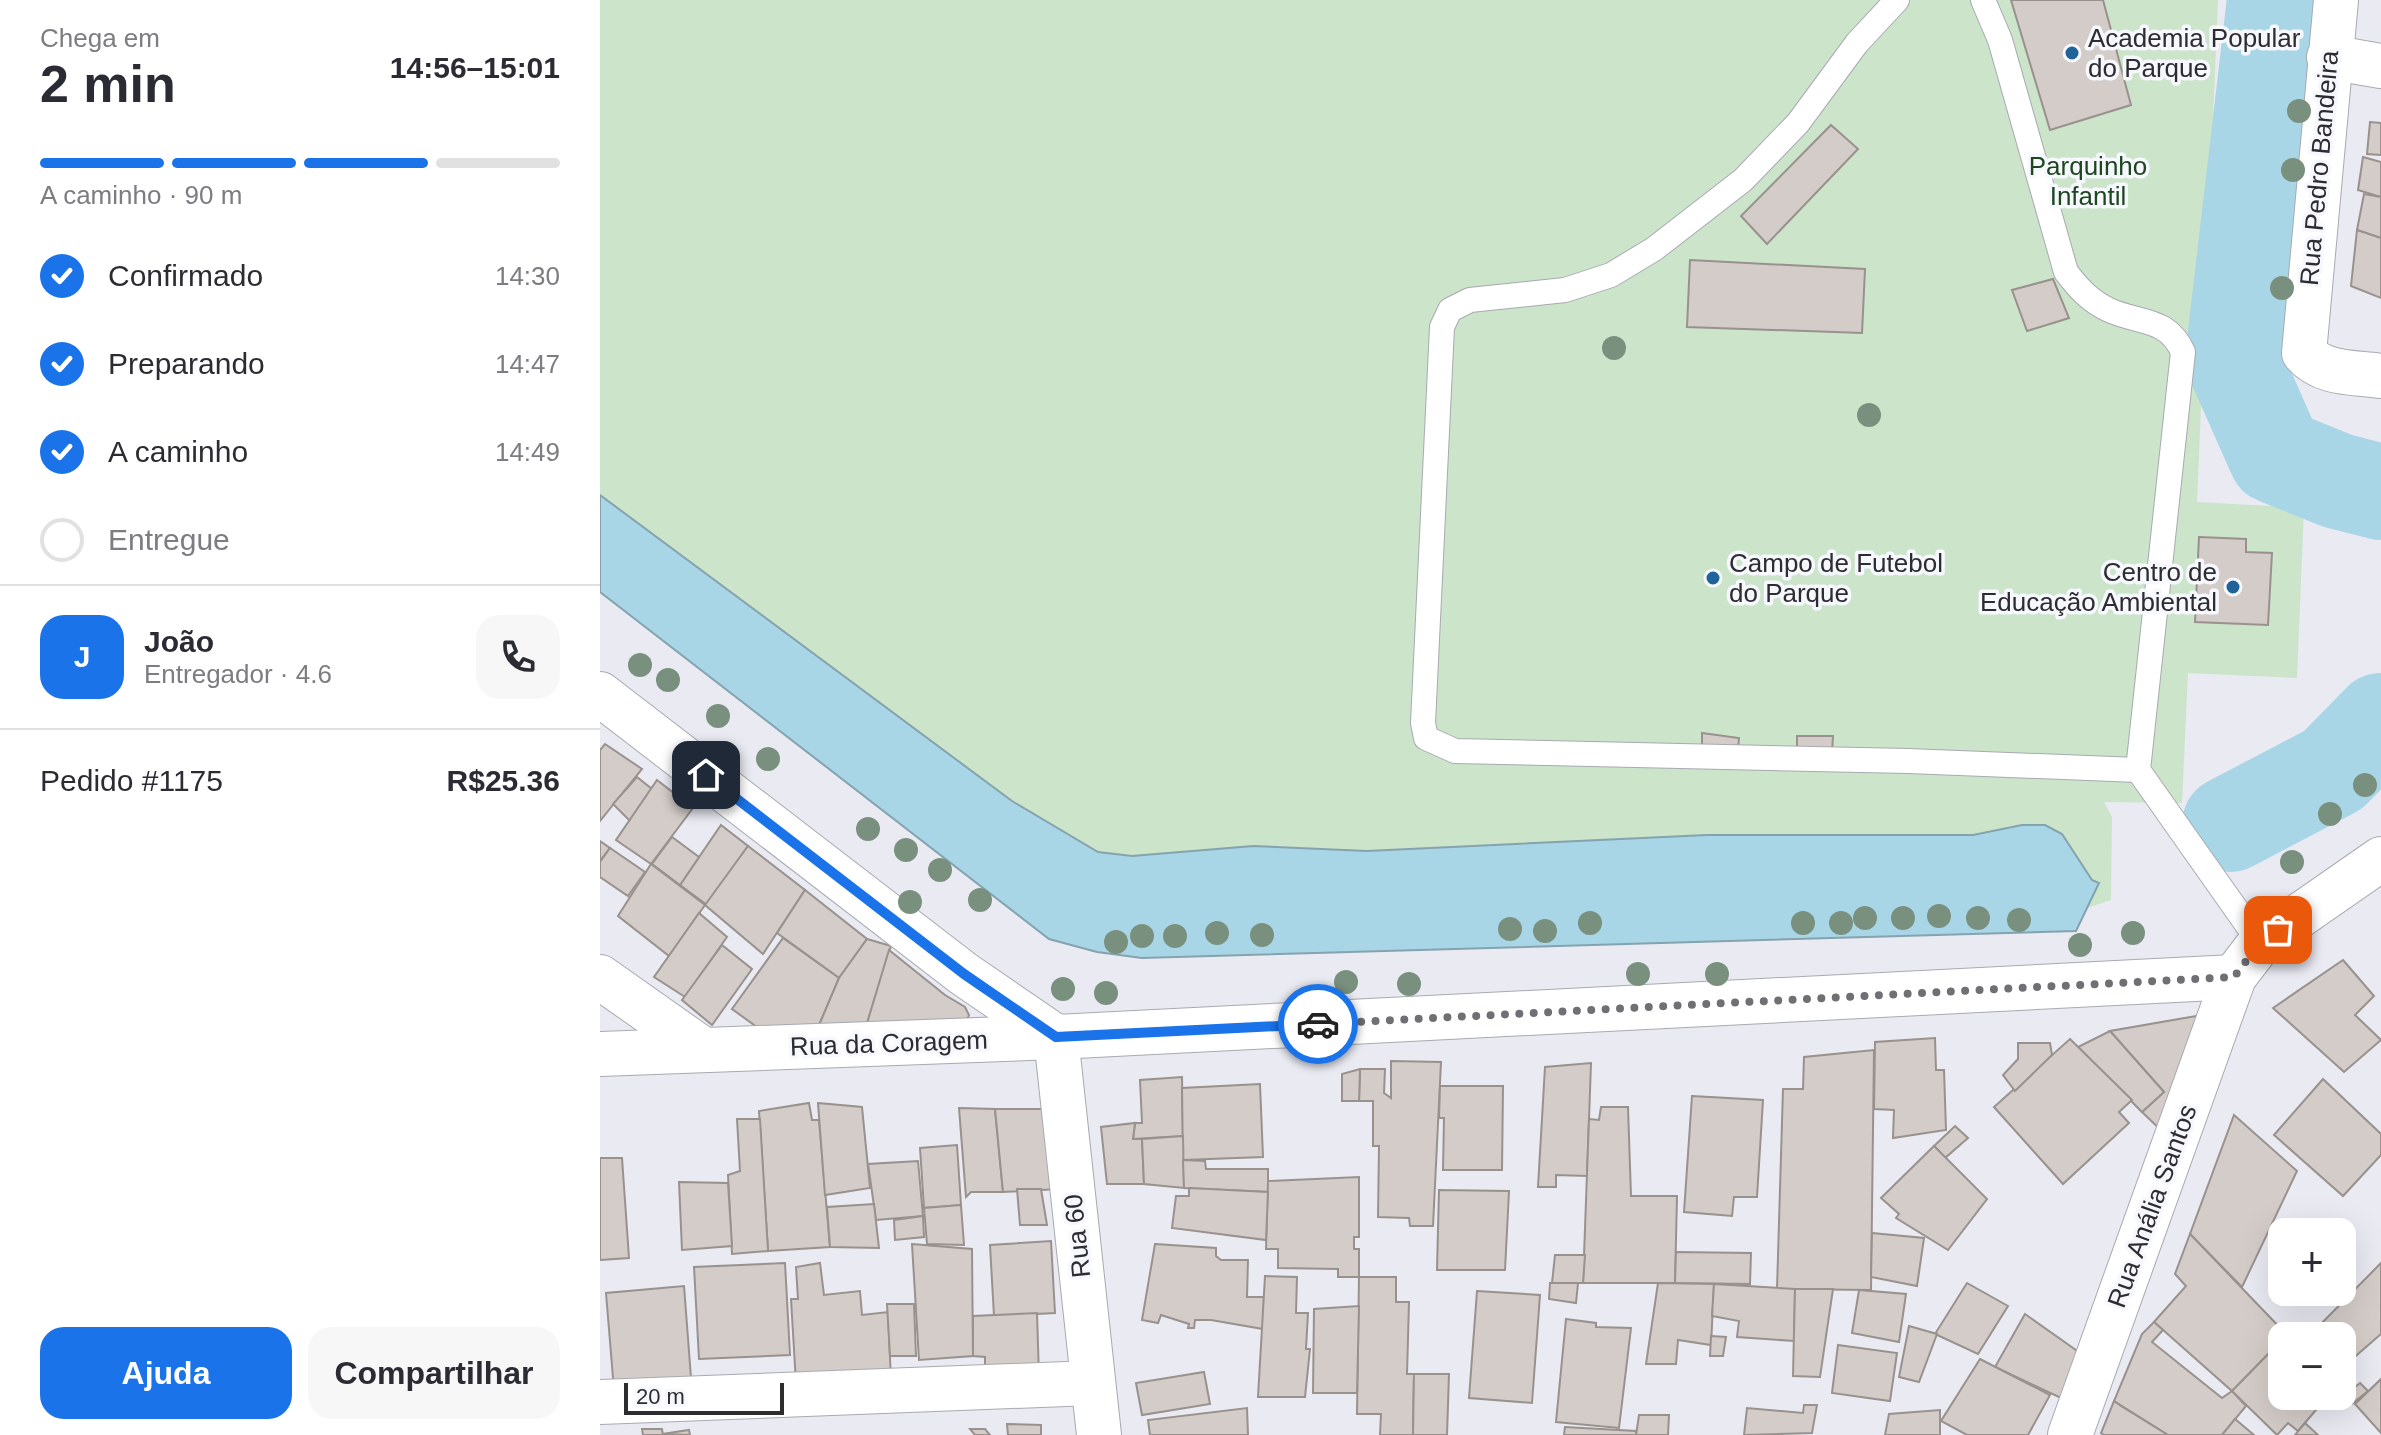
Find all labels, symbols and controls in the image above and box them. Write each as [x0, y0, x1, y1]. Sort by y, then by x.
text: Chega em [40, 23, 160, 53]
place label: Academia Popular do Parque [2088, 23, 2301, 83]
marker: Academia Popular do Parque [2063, 44, 2081, 62]
street label: Rua Pedro Bandeira [2294, 49, 2344, 287]
text: 14:56–15:01 [390, 51, 560, 84]
text: 2 min [40, 55, 176, 113]
park label: Parquinho Infantil [2029, 151, 2147, 211]
text: A caminho · 90 m [40, 180, 242, 210]
icon: check [40, 254, 84, 298]
text: Confirmado [108, 259, 263, 292]
text: 14:30 [495, 261, 560, 291]
icon: check [40, 342, 84, 386]
text: Preparando [108, 347, 265, 380]
text: 14:47 [495, 349, 560, 379]
icon: check [40, 430, 84, 474]
text: A caminho [108, 435, 248, 468]
text: 14:49 [495, 437, 560, 467]
text: Entregue [108, 523, 230, 556]
place label: Campo de Futebol do Parque [1729, 548, 1943, 608]
place label: Centro de Educação Ambiental [1980, 557, 2217, 617]
marker: Campo de Futebol do Parque [1704, 569, 1722, 587]
marker: Centro de Educação Ambiental [2224, 578, 2242, 596]
button: phone [476, 615, 560, 699]
text: João [144, 625, 214, 658]
text: J [74, 640, 90, 673]
text: Entregador · 4.6 [144, 659, 332, 689]
pin [672, 741, 740, 809]
icon: home [684, 753, 728, 797]
text: Pedido #1175 [40, 764, 223, 797]
text: R$25.36 [447, 764, 560, 797]
pin [2244, 896, 2312, 964]
icon: bag [2256, 908, 2300, 952]
courier [1278, 984, 1358, 1064]
icon: car [1296, 1002, 1340, 1046]
street label: Rua da Coragem [790, 1025, 988, 1061]
street label: Rua Anália Santos [2101, 1100, 2203, 1312]
street label: Rua 60 [1058, 1193, 1096, 1279]
map controls [2268, 1218, 2356, 1410]
button: + [2268, 1218, 2356, 1306]
button: − [2268, 1322, 2356, 1410]
button: Ajuda [40, 1327, 292, 1419]
button: Compartilhar [308, 1327, 560, 1419]
scale bar [624, 1379, 784, 1415]
text: 20 m [636, 1384, 685, 1409]

